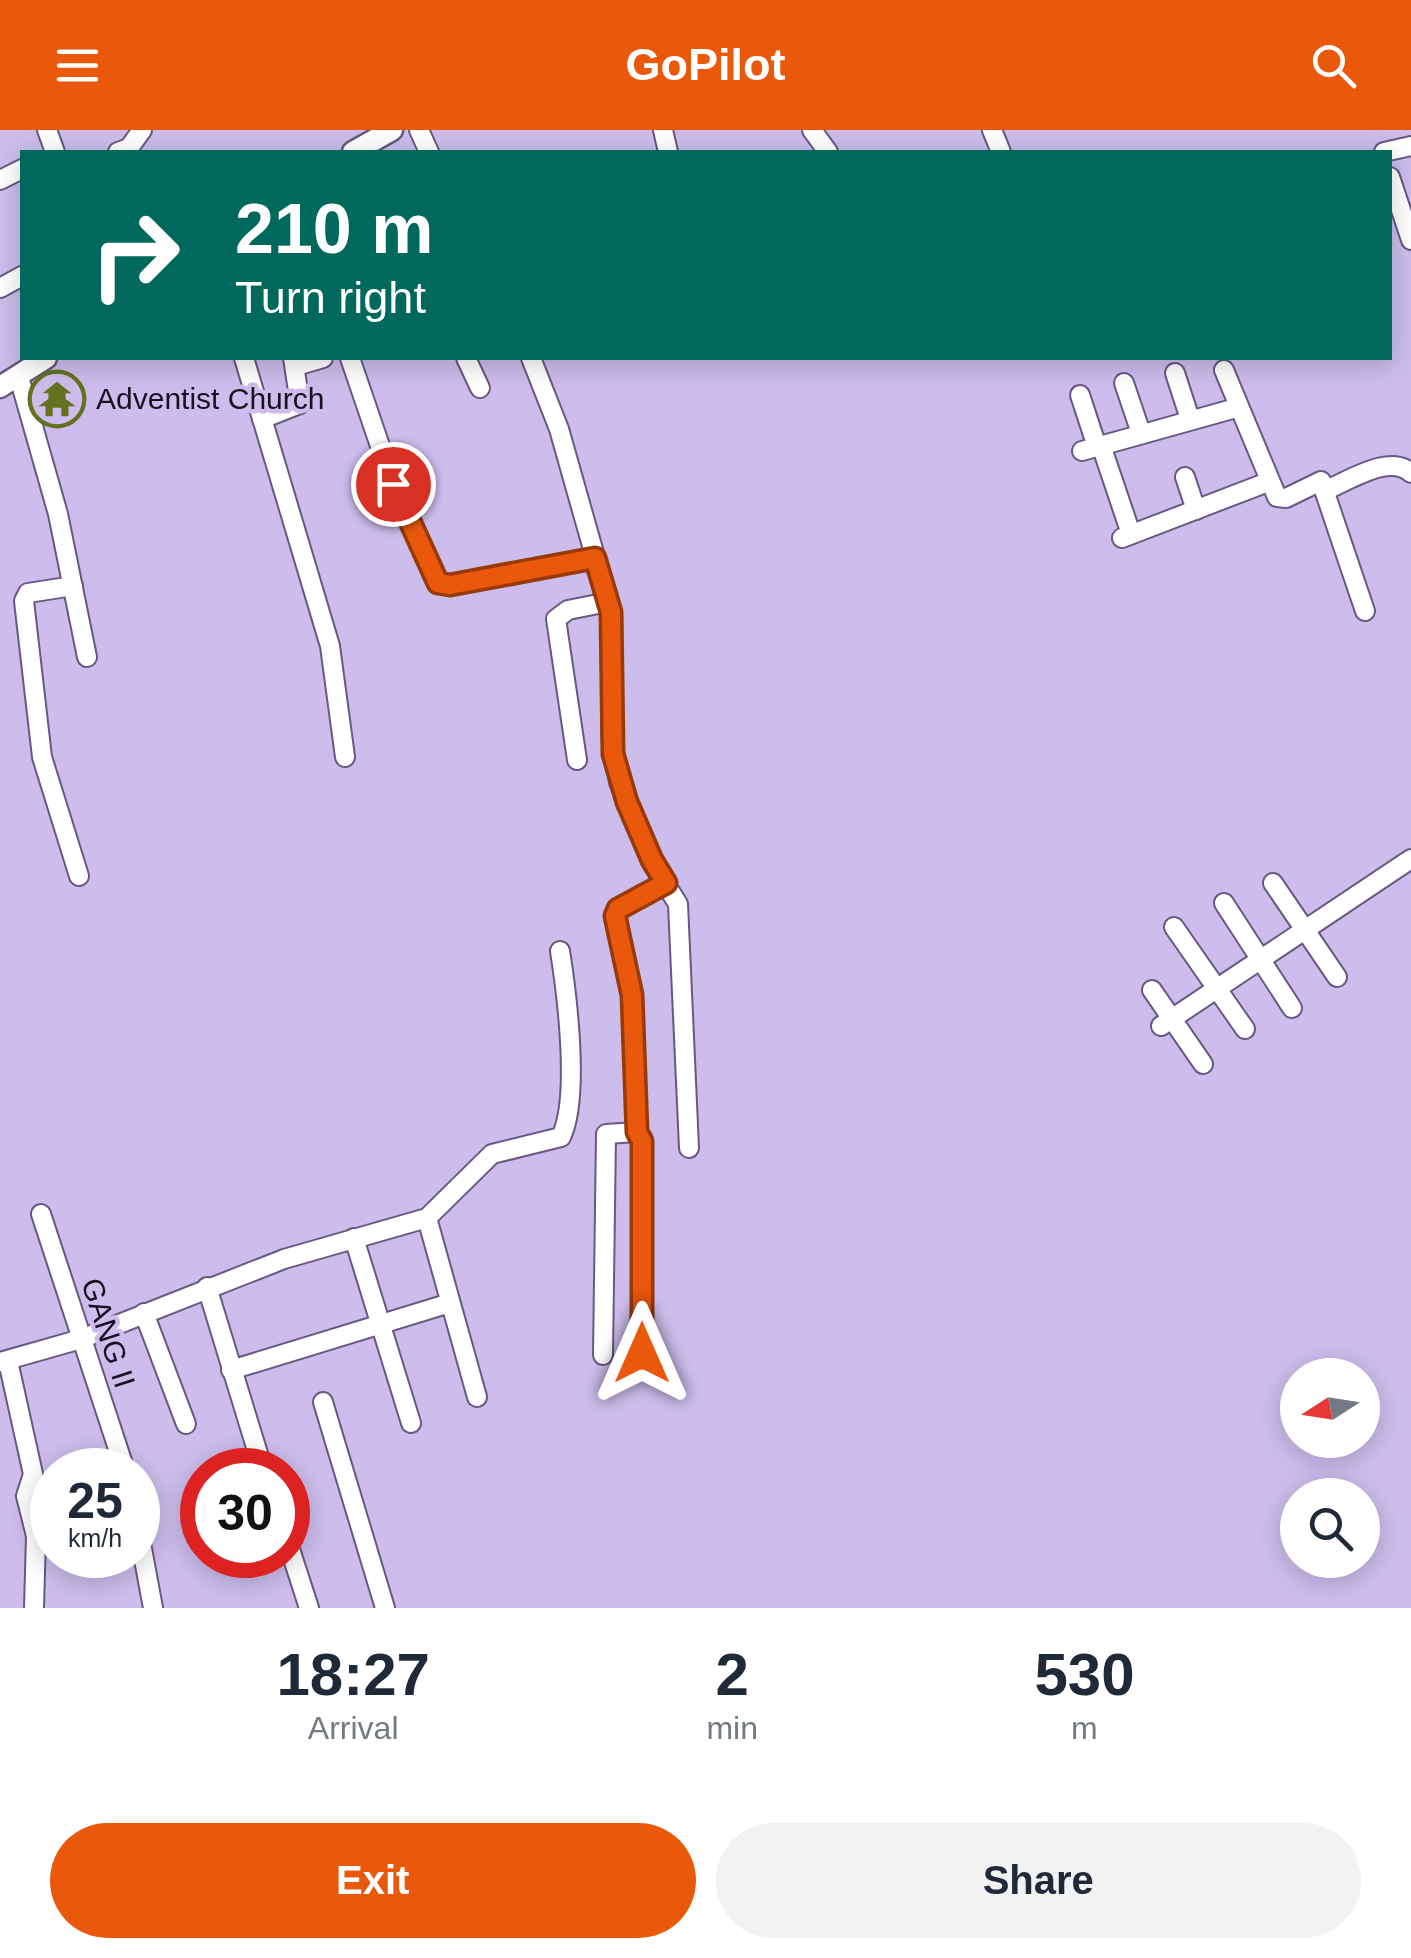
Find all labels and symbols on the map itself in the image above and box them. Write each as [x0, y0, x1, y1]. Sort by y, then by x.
temple icon: Adventist Church [27, 369, 87, 429]
place label: Adventist Church [96, 382, 324, 415]
pin [351, 442, 436, 527]
street label: GANG II [75, 1274, 142, 1392]
position arrow [590, 1301, 694, 1405]
north arrow [1280, 1358, 1380, 1458]
speed limit sign: 30 [180, 1448, 310, 1578]

